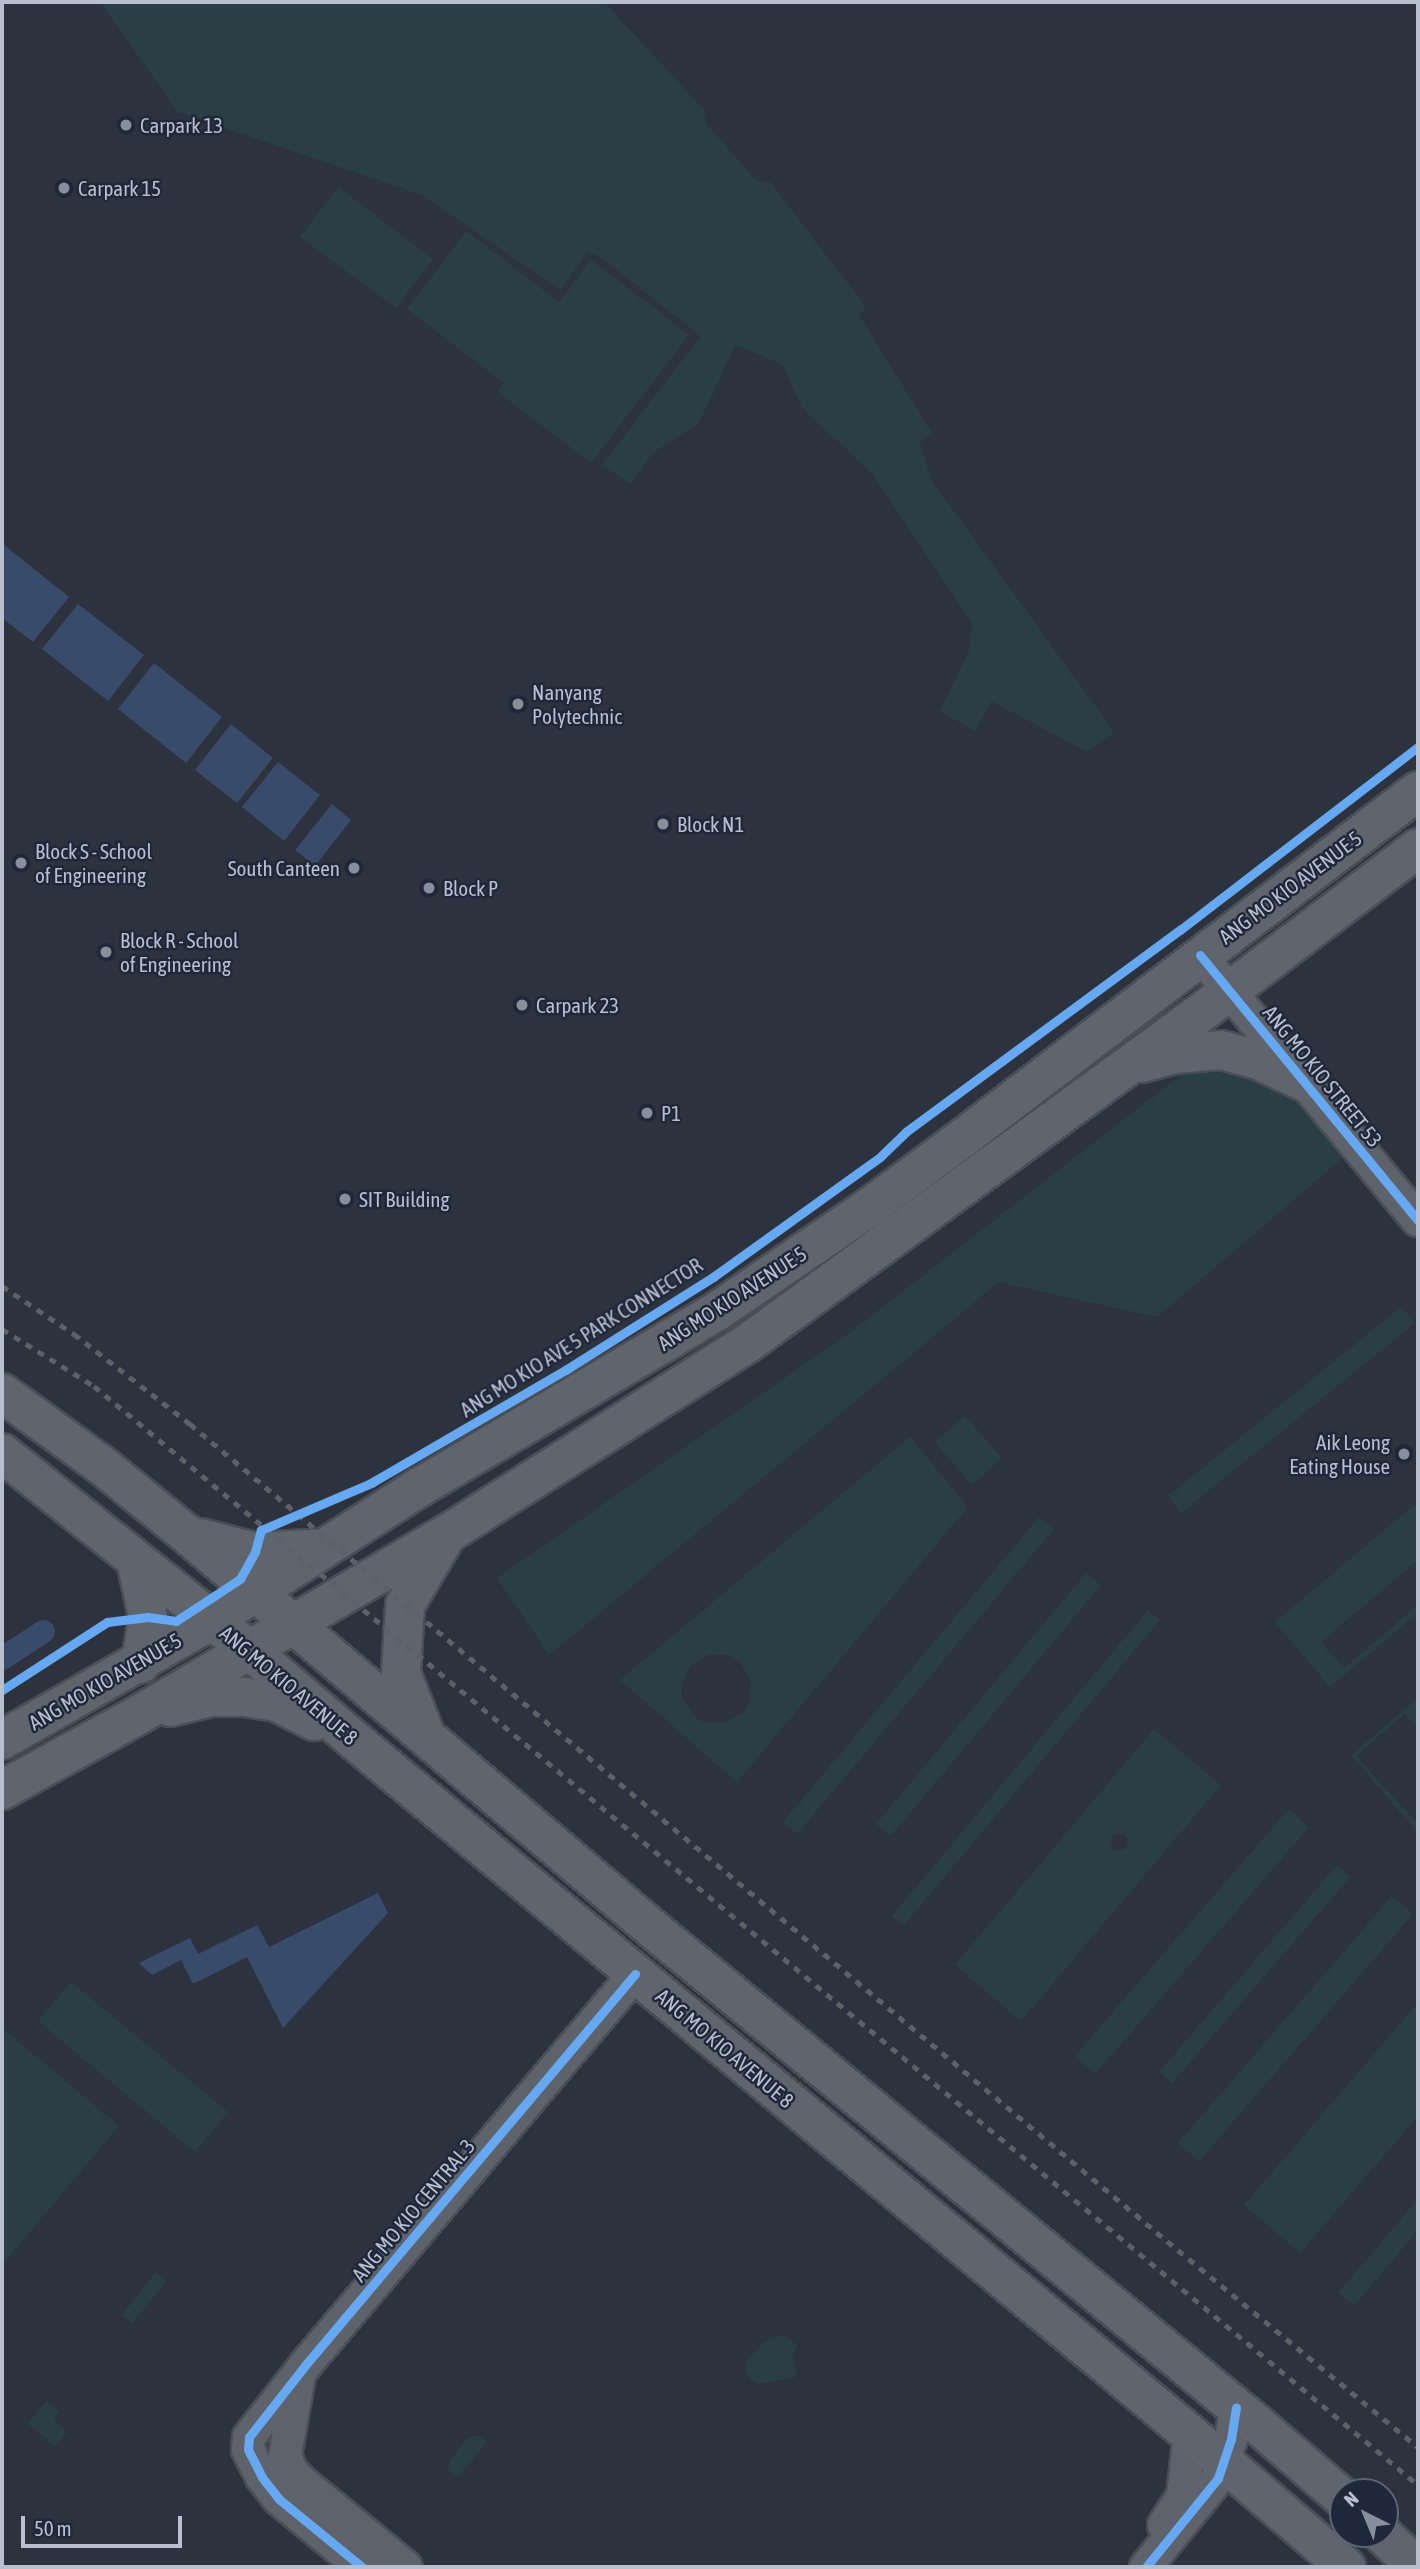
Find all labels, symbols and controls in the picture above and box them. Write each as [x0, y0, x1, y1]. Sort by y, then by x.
place label: Carpark 13 [140, 112, 223, 138]
marker: Carpark 13 [118, 117, 134, 133]
place label: Carpark 15 [78, 175, 161, 201]
marker: Carpark 15 [56, 180, 72, 196]
place label: Nanyang Polytechnic [532, 679, 622, 729]
marker: Nanyang Polytechnic [510, 696, 526, 712]
place label: Block N1 [677, 811, 744, 837]
marker: Block N1 [655, 816, 671, 832]
street label: ANG MO KIO AVENUE 5 [1214, 825, 1366, 949]
place label: Block S - School of Engineering [35, 838, 152, 888]
marker: Block S - School of Engineering [13, 855, 29, 871]
place label: South Canteen [228, 855, 340, 881]
marker: South Canteen [346, 860, 362, 876]
place label: Block P [443, 875, 498, 901]
marker: Block P [421, 880, 437, 896]
place label: Block R - School of Engineering [120, 927, 239, 977]
marker: Block R - School of Engineering [98, 944, 114, 960]
place label: Carpark 23 [536, 992, 619, 1018]
marker: Carpark 23 [514, 997, 530, 1013]
street label: ANG MO KIO STREET 53 [1258, 1000, 1388, 1152]
place label: P1 [661, 1100, 681, 1126]
marker: P1 [639, 1105, 655, 1121]
place label: SIT Building [359, 1186, 450, 1212]
marker: SIT Building [337, 1191, 353, 1207]
street label: ANG MO KIO AVENUE 5 [653, 1241, 811, 1355]
street label: ANG MO KIO AVE 5 PARK CONNECTOR [455, 1252, 707, 1422]
place label: Aik Leong Eating House [1289, 1429, 1390, 1479]
marker: Aik Leong Eating House [1396, 1446, 1412, 1462]
street label: ANG MO KIO AVENUE 8 [215, 1620, 363, 1750]
street label: ANG MO KIO AVENUE 5 [24, 1627, 186, 1735]
street label: ANG MO KIO AVENUE 8 [651, 1983, 799, 2113]
street label: ANG MO KIO CENTRAL 3 [346, 2134, 480, 2286]
north arrow [1329, 2478, 1399, 2548]
text: N [1339, 2487, 1363, 2511]
scale bar [24, 2502, 186, 2546]
text: 50 m [34, 2516, 72, 2540]

